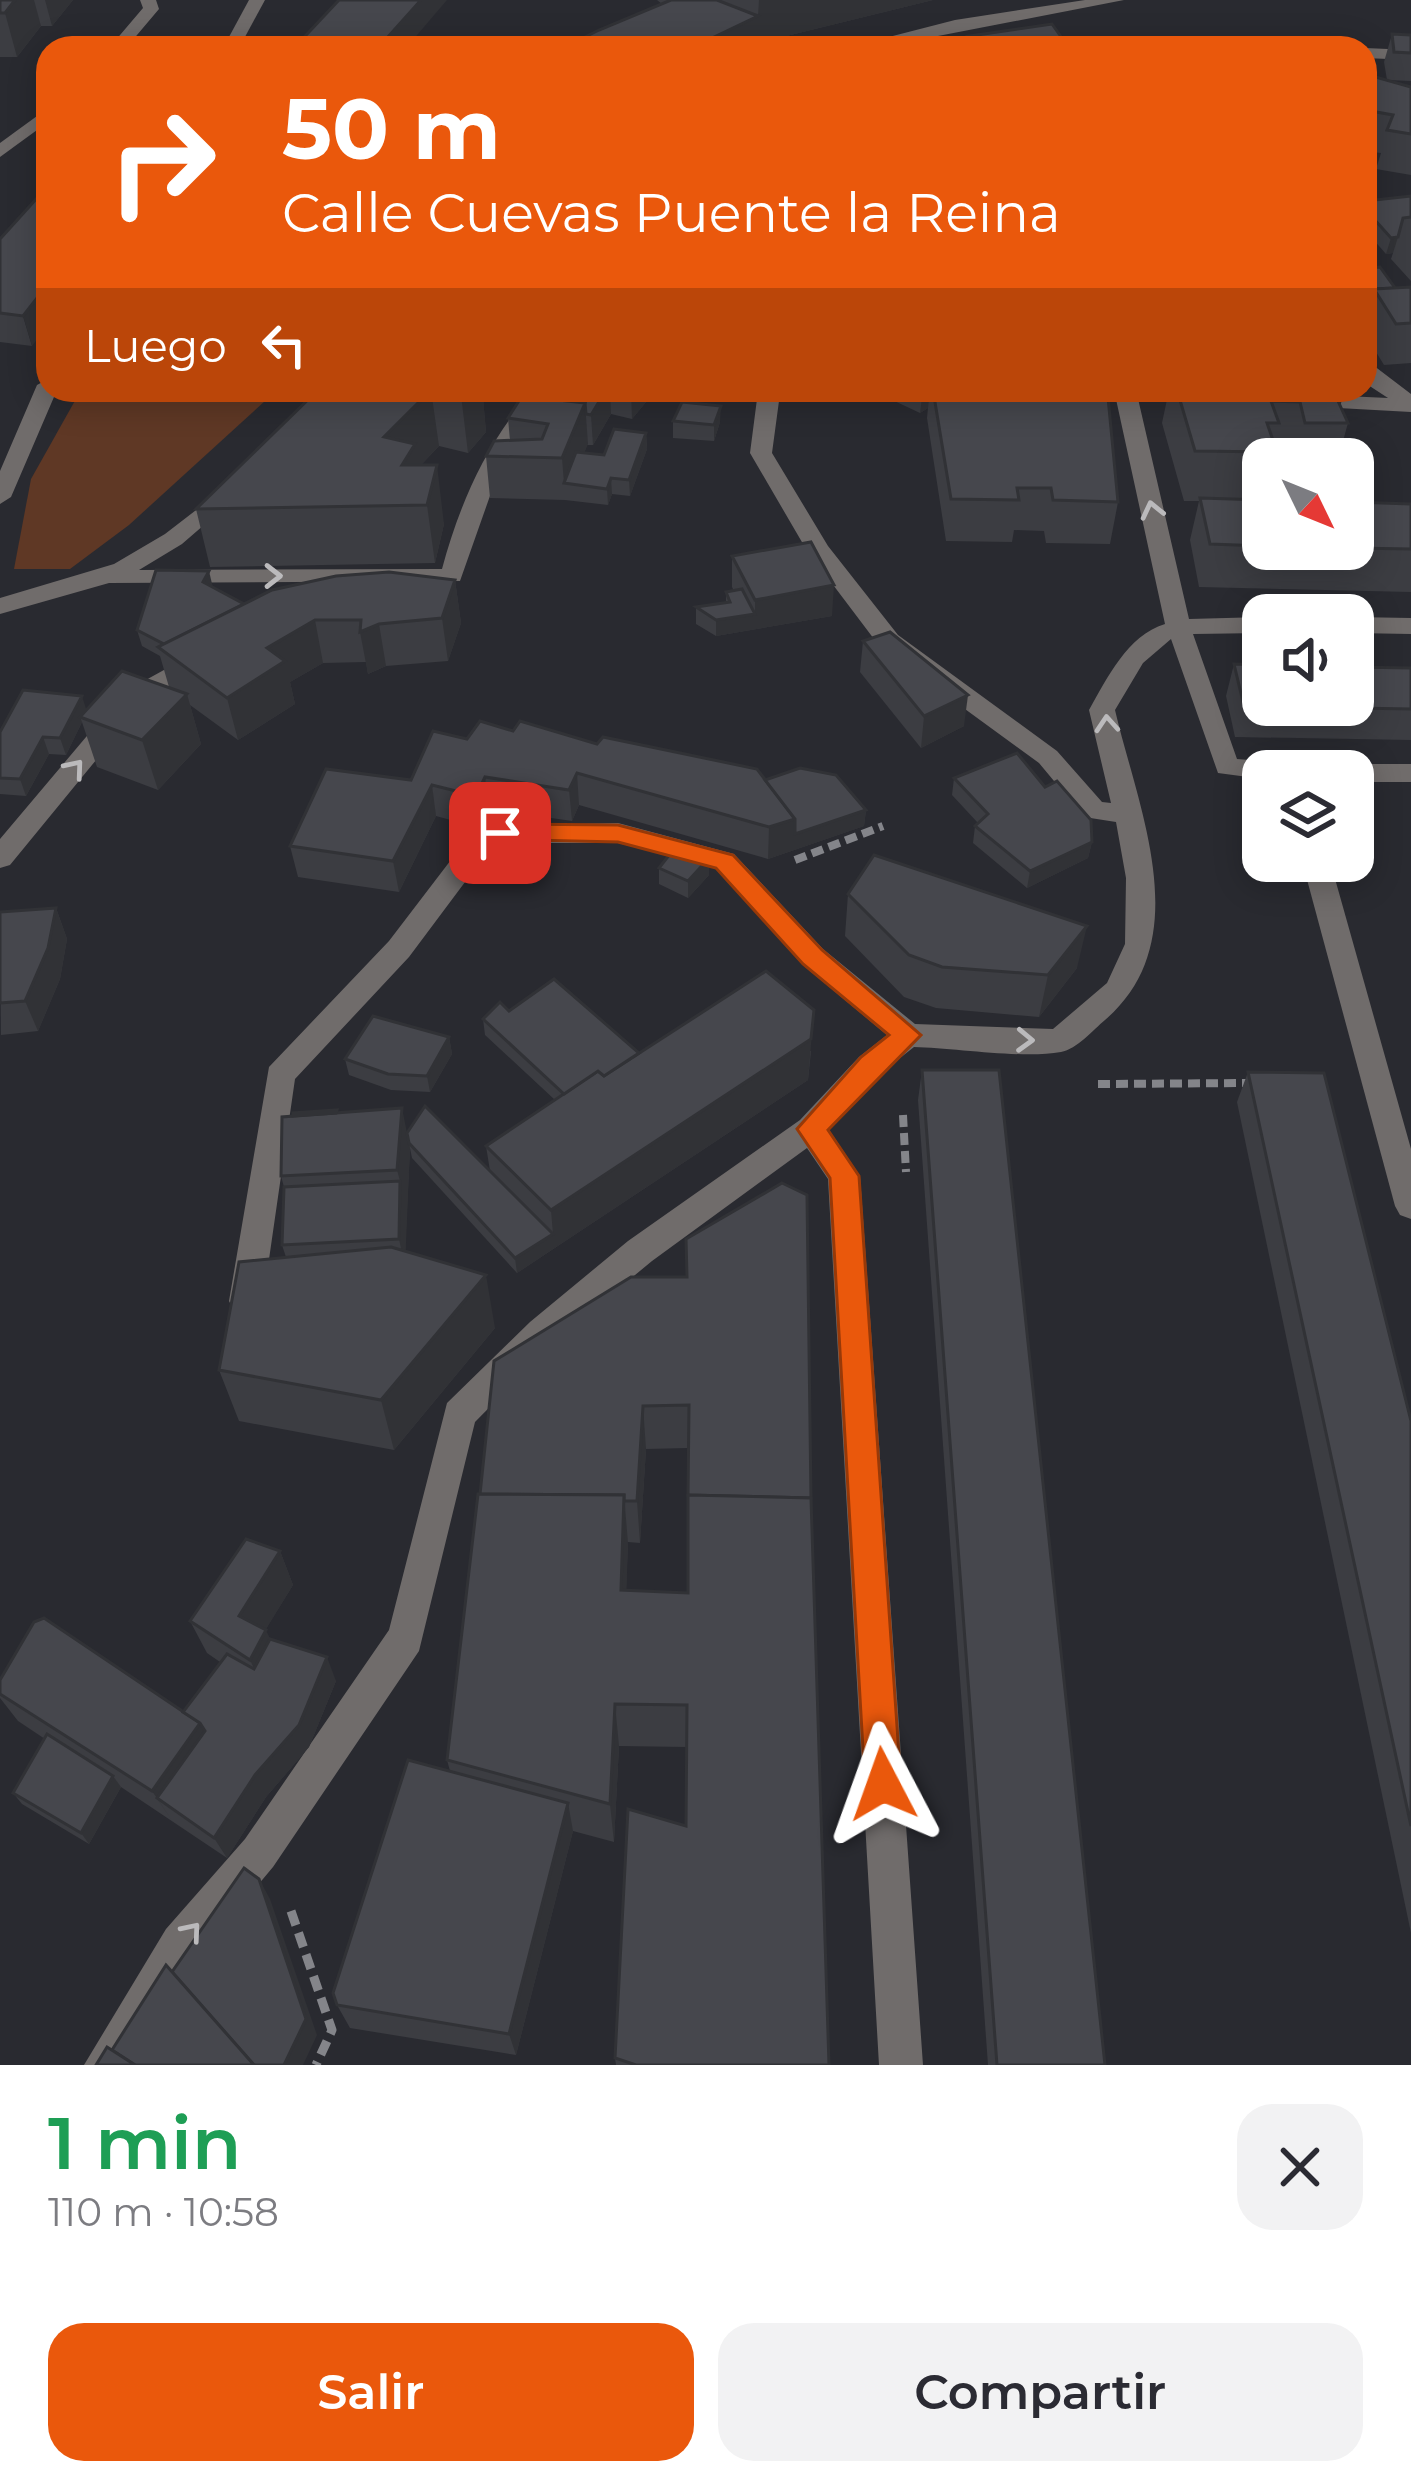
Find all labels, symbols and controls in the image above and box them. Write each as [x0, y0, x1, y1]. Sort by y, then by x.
text: 50 m [282, 78, 501, 180]
icon: right [84, 84, 240, 240]
text: Calle Cuevas Puente la Reina [282, 180, 1061, 246]
icon: left [251, 312, 317, 378]
text: Luego [84, 318, 227, 373]
north arrow [1242, 438, 1374, 570]
map controls [1242, 438, 1374, 882]
one-way arrow [1141, 501, 1166, 521]
one-way arrow [264, 564, 283, 590]
button: sound [1242, 594, 1374, 726]
one-way arrow [1094, 714, 1120, 732]
button: layers [1242, 750, 1374, 882]
one-way arrow [61, 760, 83, 782]
pin [449, 782, 551, 884]
icon: arrive [467, 800, 533, 866]
one-way arrow [1016, 1027, 1035, 1053]
position arrow [820, 1721, 946, 1847]
one-way arrow [177, 1923, 199, 1945]
text: 1 min [48, 2099, 241, 2187]
button: close [1237, 2104, 1363, 2230]
text: 110 m · 10:58 [48, 2188, 279, 2236]
button: Salir [48, 2323, 694, 2461]
button: Compartir [718, 2323, 1363, 2461]

